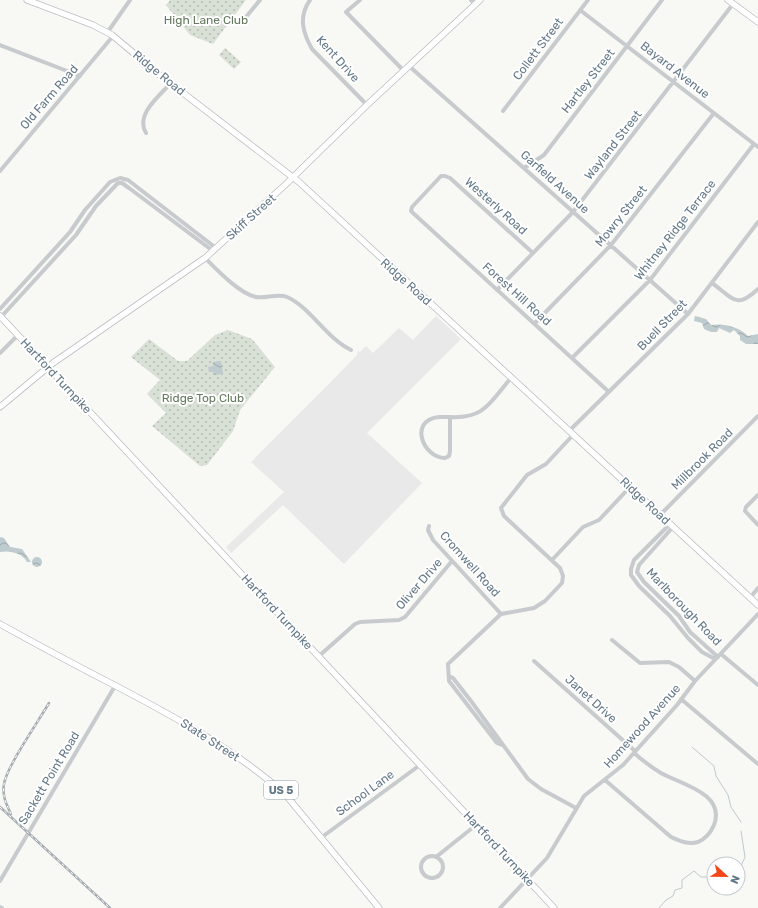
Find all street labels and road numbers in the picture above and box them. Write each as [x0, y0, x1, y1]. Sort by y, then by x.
street label: Collett Street [510, 15, 566, 83]
street label: Kent Drive [314, 33, 363, 85]
street label: Bayard Avenue [638, 39, 713, 101]
street label: Hartley Street [559, 46, 618, 116]
street label: Ridge Road [130, 48, 188, 98]
street label: Old Farm Road [17, 62, 81, 132]
street label: Wayland Street [582, 107, 645, 182]
street label: Garfield Avenue [518, 148, 592, 217]
street label: Westerly Road [462, 174, 530, 238]
street label: Whitney Ridge Terrace [631, 177, 719, 283]
street label: Mowry Street [592, 182, 650, 249]
street label: Skiff Street [223, 191, 279, 243]
street label: Ridge Road [378, 256, 434, 308]
street label: Forest Hill Road [480, 260, 554, 328]
street label: Buell Street [634, 296, 690, 353]
street label: Hartford Turnpike [18, 335, 95, 417]
street label: Millbrook Road [668, 425, 736, 493]
street label: Ridge Road [617, 474, 673, 528]
street label: Cromwell Road [437, 528, 503, 600]
street label: Oliver Drive [393, 555, 445, 612]
street label: Marlborough Road [644, 565, 724, 649]
street label: Hartford Turnpike [239, 571, 316, 653]
street label: Janet Drive [562, 672, 620, 726]
street label: Homewood Avenue [601, 681, 683, 771]
street label: State Street [178, 716, 242, 764]
street label: Sackett Point Road [16, 729, 82, 827]
street label: School Lane [333, 767, 397, 819]
road number: US 5 [264, 781, 298, 799]
street label: Hartford Turnpike [461, 808, 538, 890]

